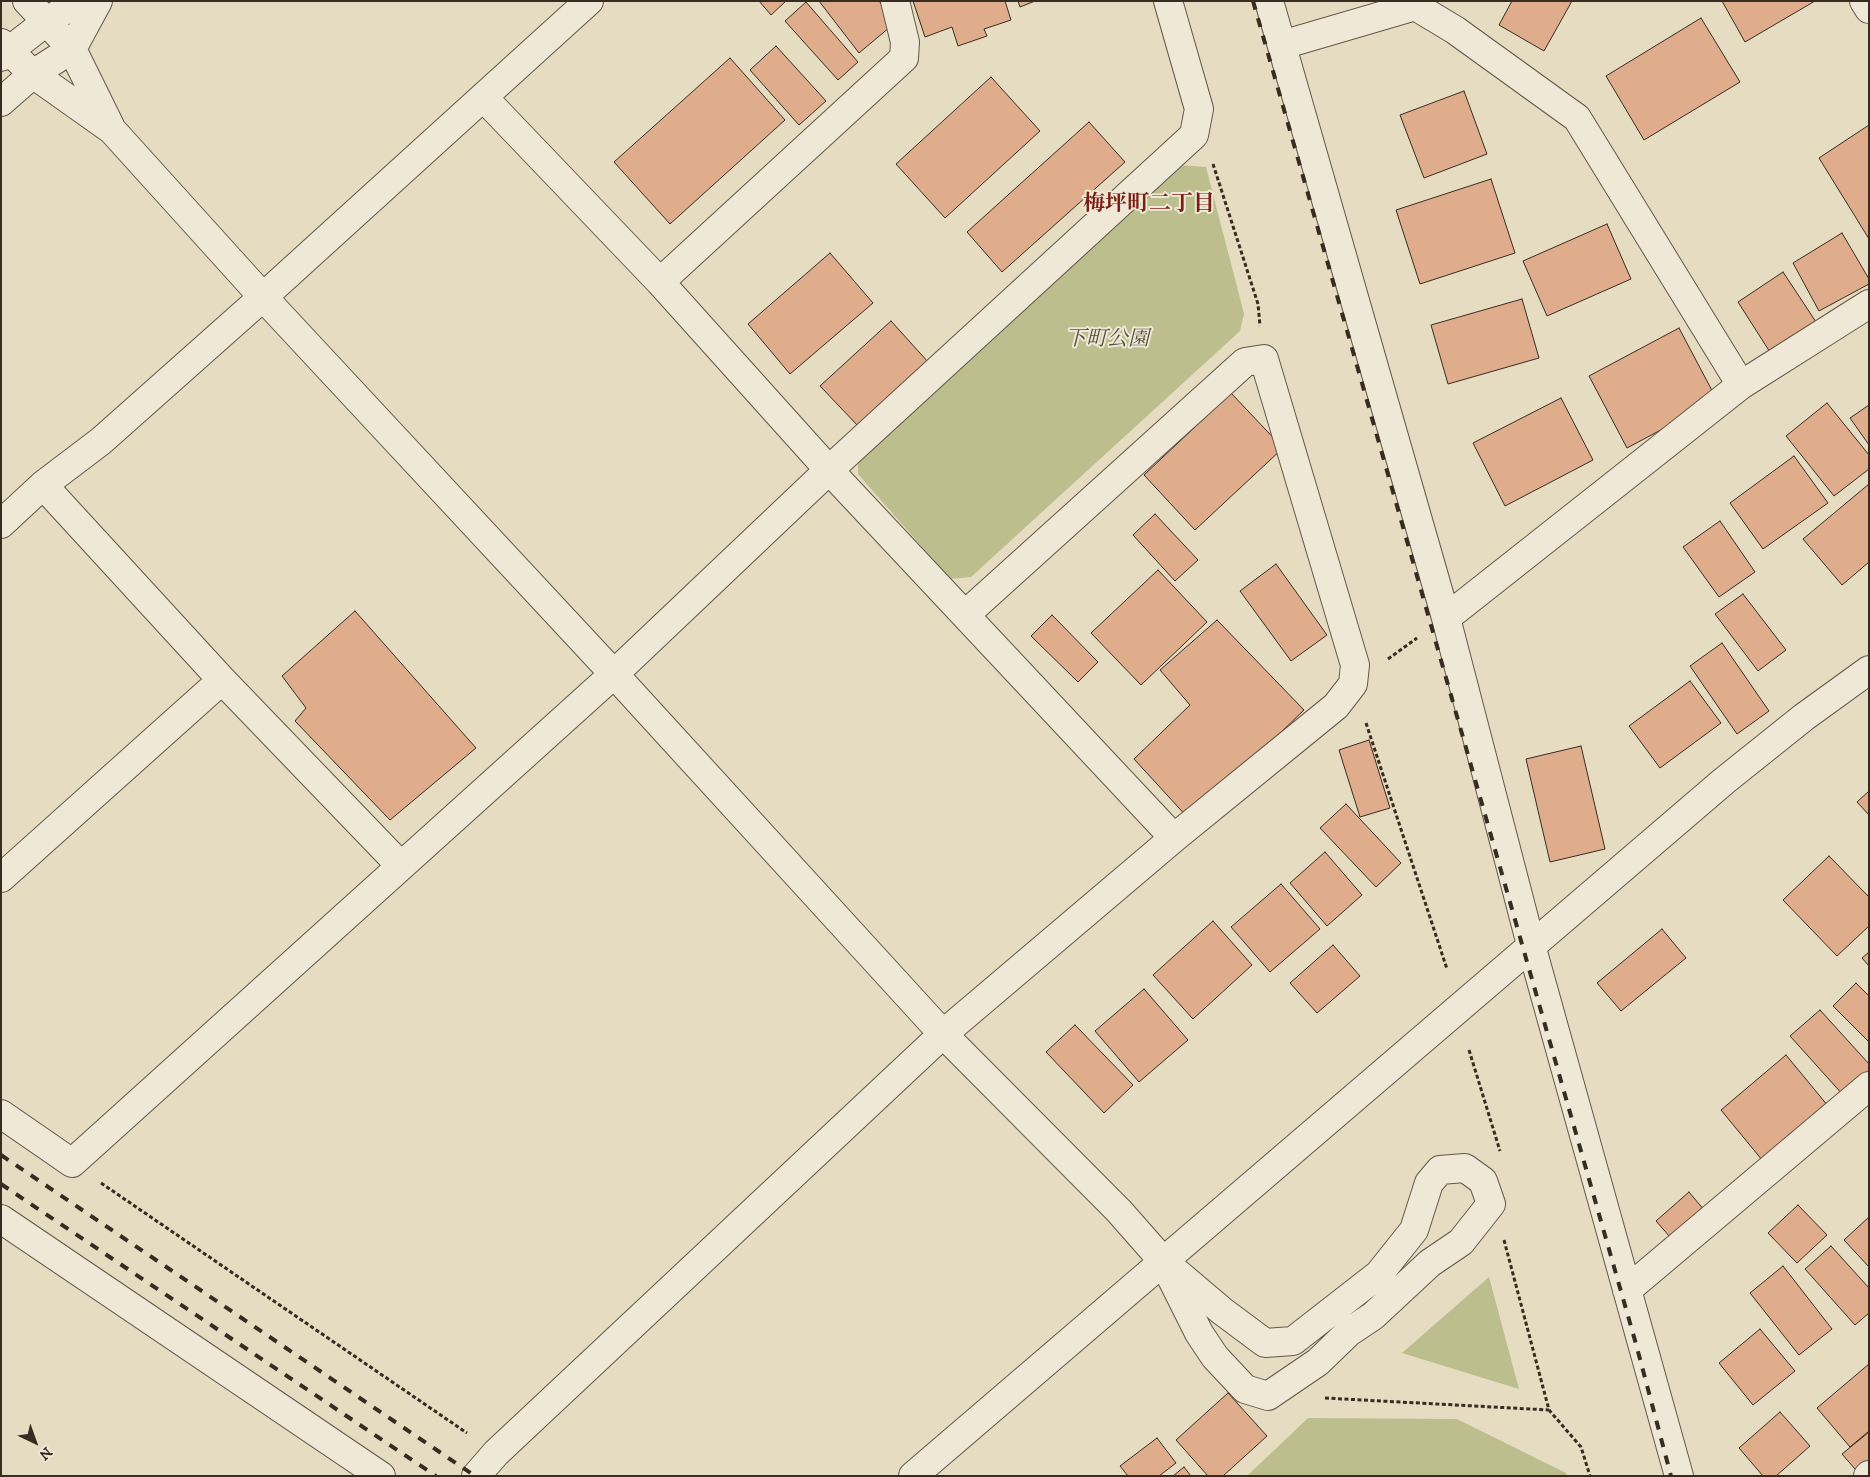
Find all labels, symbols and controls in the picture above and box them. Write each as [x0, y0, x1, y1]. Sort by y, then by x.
district label: 梅坪町二丁目 [1083, 192, 1215, 218]
park label: 下町公園 [1065, 328, 1149, 354]
north arrow [10, 1417, 60, 1467]
text: N [35, 1443, 55, 1464]

